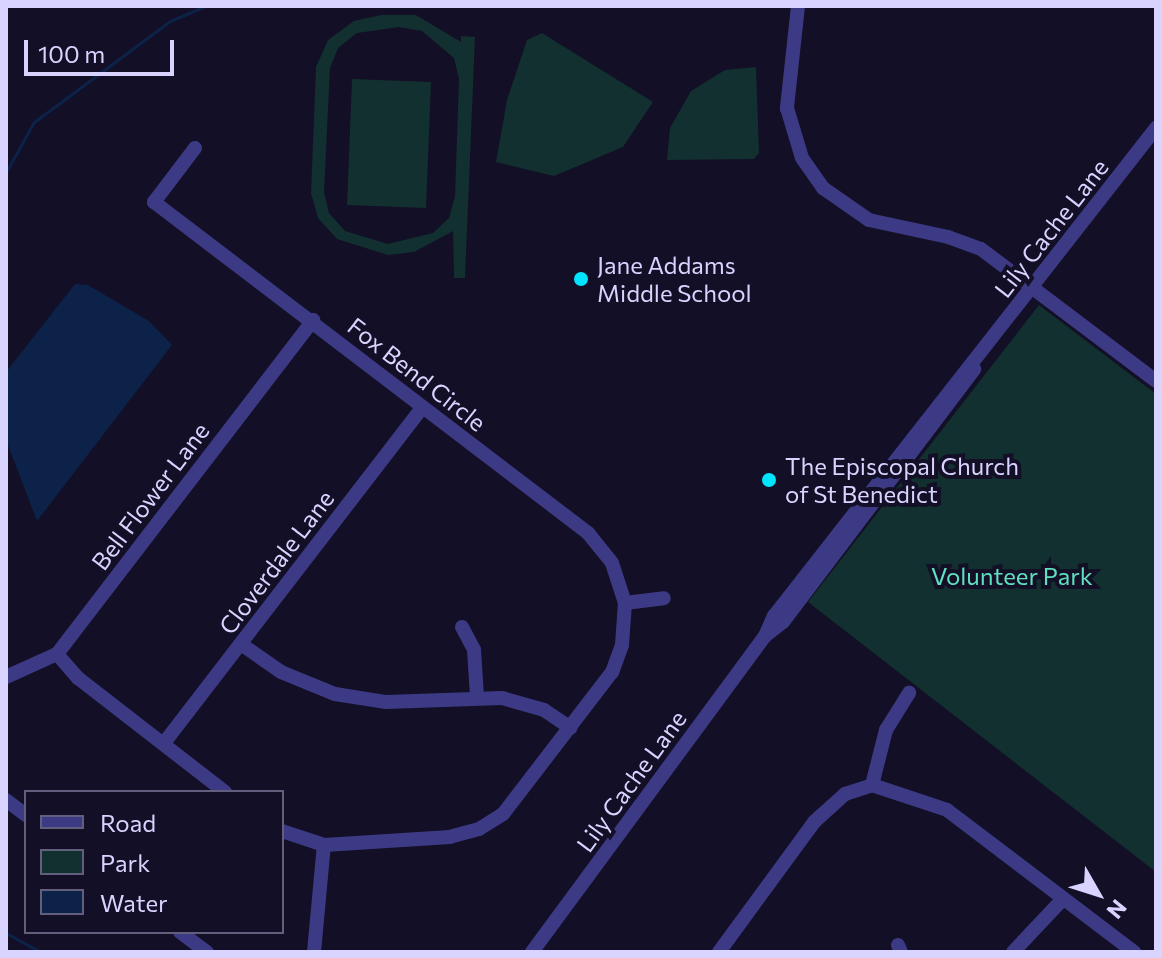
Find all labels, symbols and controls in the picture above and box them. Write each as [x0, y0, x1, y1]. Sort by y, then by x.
scale bar [28, 24, 178, 74]
text: 100 m [38, 39, 105, 68]
street label: Lily Cache Lane [988, 153, 1114, 303]
place label: Jane Addams Middle School [597, 251, 752, 307]
marker: Jane Addams Middle School [572, 270, 590, 288]
street label: Fox Bend Circle [342, 311, 492, 437]
street label: Bell Flower Lane [85, 417, 215, 575]
place label: The Episcopal Church of St Benedict [785, 452, 1019, 508]
marker: The Episcopal Church of St Benedict [760, 471, 778, 489]
street label: Cloverdale Lane [213, 484, 339, 640]
park label: Volunteer Park [931, 562, 1093, 590]
street label: Lily Cache Lane [570, 705, 692, 857]
legend [24, 790, 284, 934]
text: Road [100, 808, 156, 837]
text: Park [100, 848, 150, 877]
north arrow [1058, 854, 1138, 934]
text: Water [100, 888, 168, 917]
text: N [1101, 895, 1133, 924]

